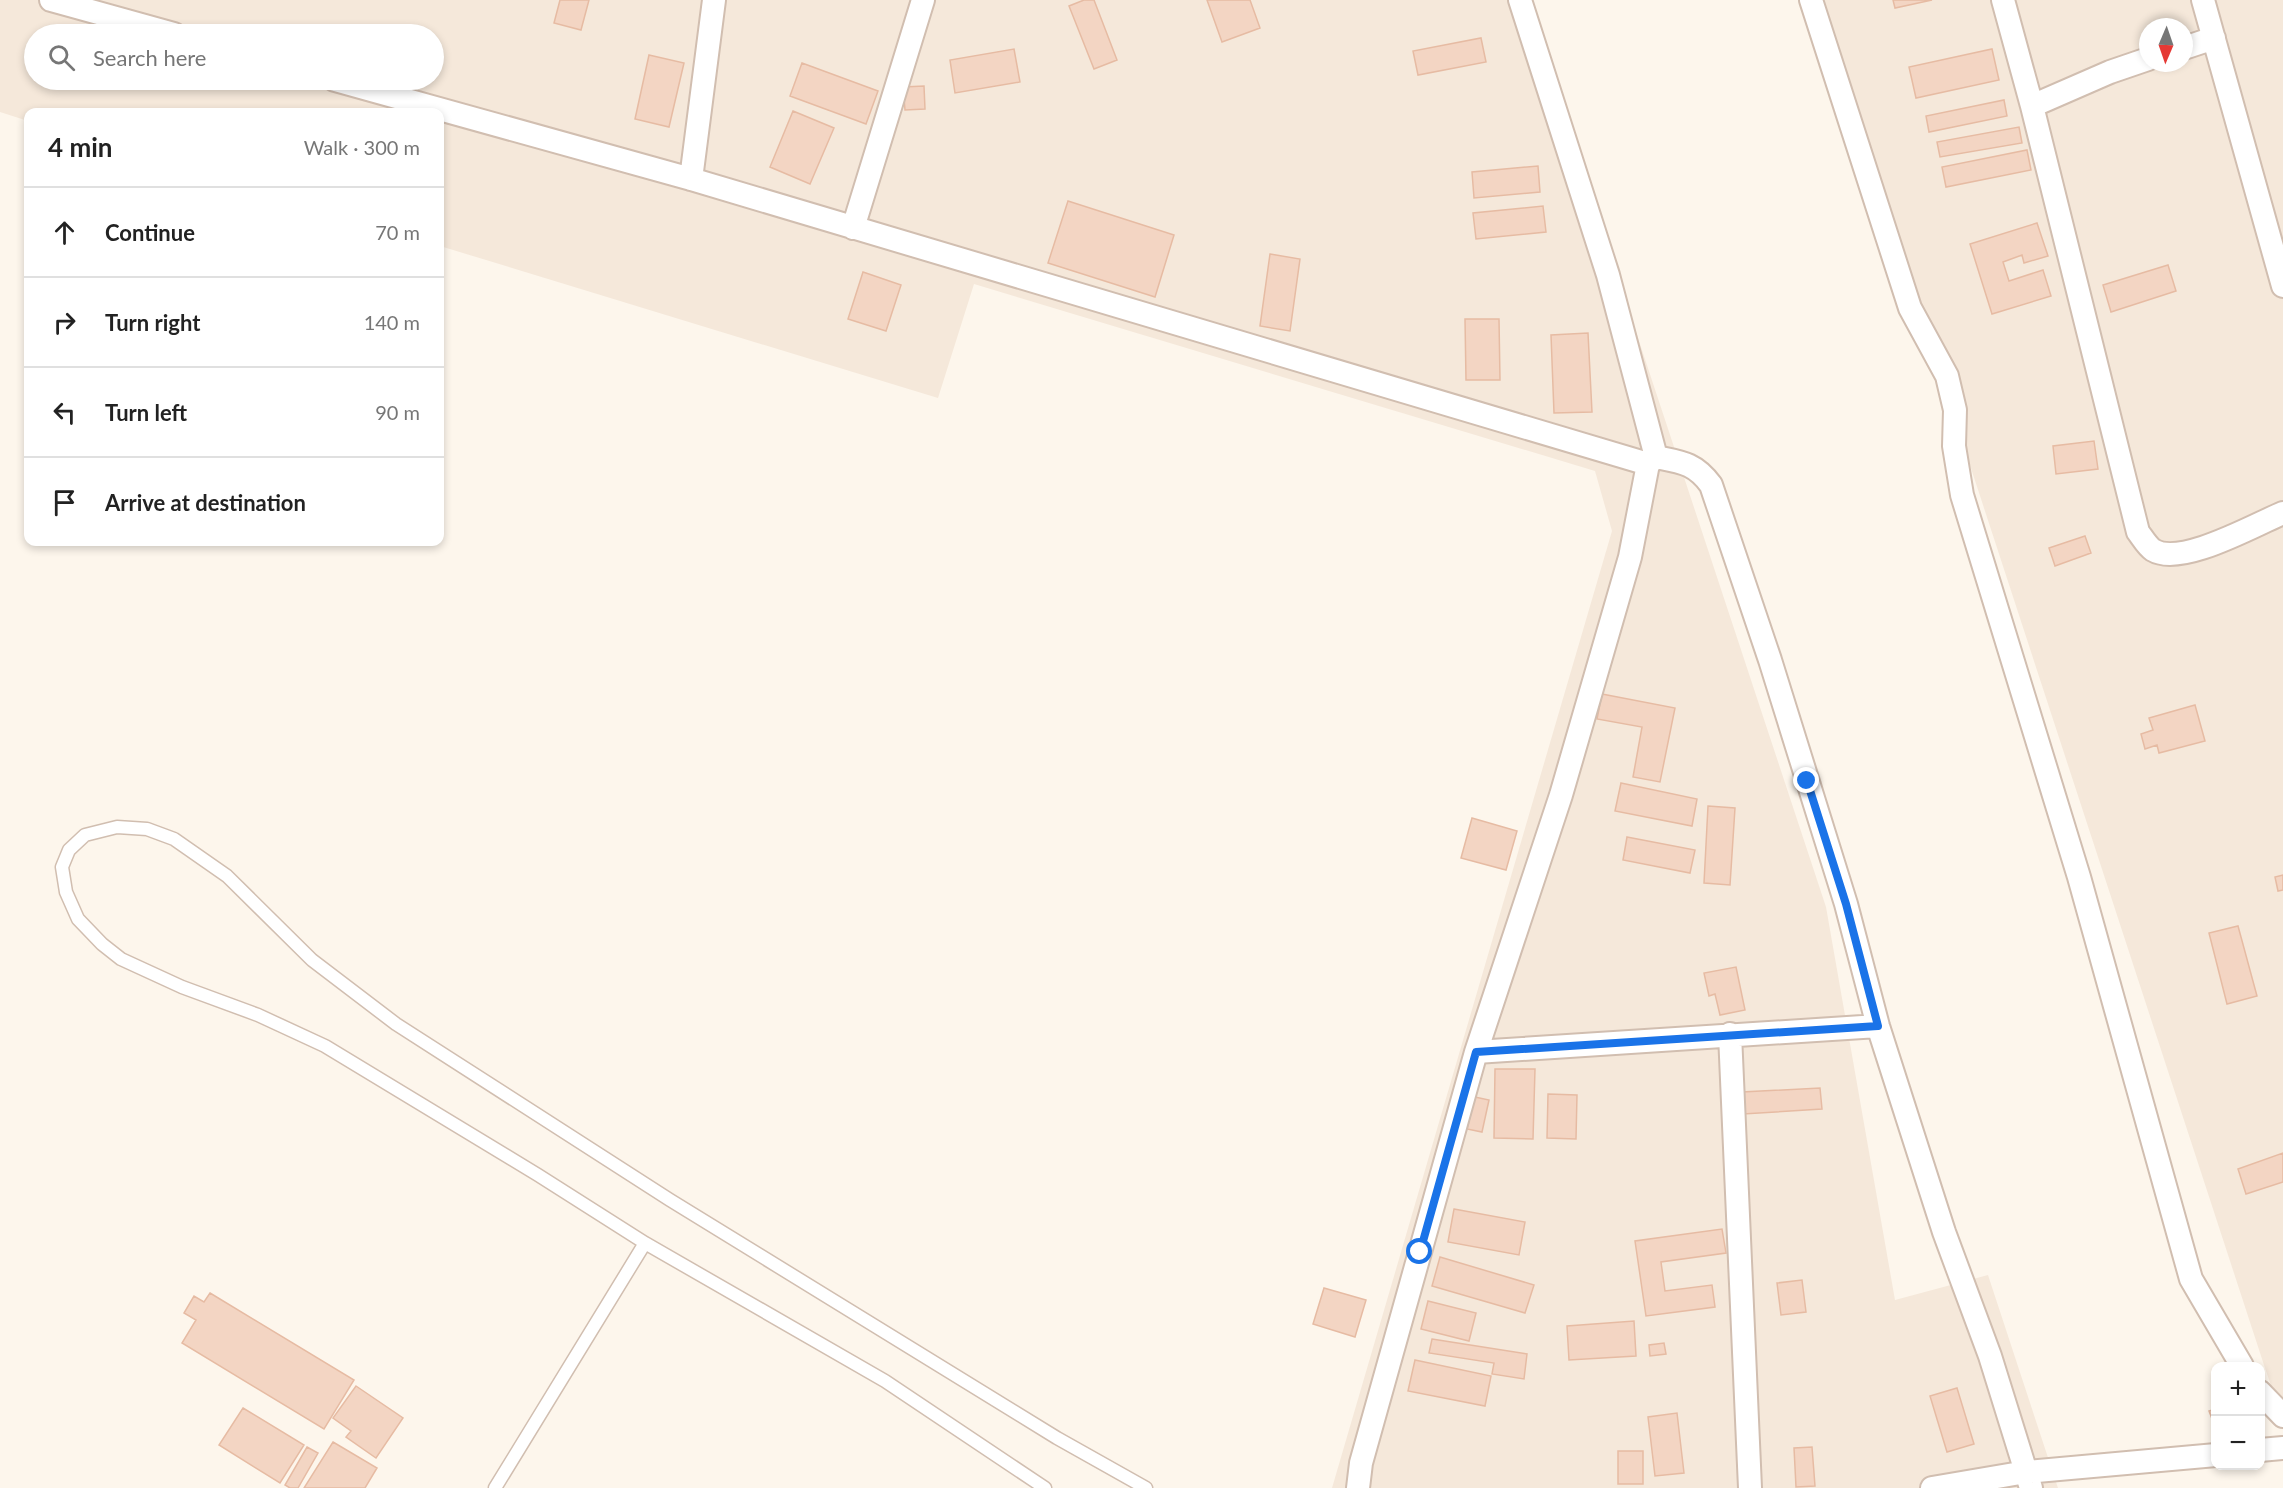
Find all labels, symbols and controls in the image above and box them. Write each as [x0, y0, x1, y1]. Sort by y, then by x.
north arrow [2139, 18, 2193, 72]
search box [24, 24, 444, 90]
icon: search [45, 41, 78, 74]
text: Search here [93, 44, 206, 71]
text: 4 min [48, 131, 112, 163]
text: Walk · 300 m [304, 135, 420, 159]
icon: ahead [48, 216, 81, 249]
text: Continue [105, 219, 195, 246]
text: 70 m [375, 220, 420, 244]
icon: right [48, 306, 81, 339]
text: Turn right [105, 309, 200, 336]
text: 140 m [364, 310, 420, 334]
icon: left [48, 396, 81, 429]
text: Turn left [105, 399, 187, 426]
text: 90 m [375, 400, 420, 424]
icon: arrive [48, 486, 81, 519]
text: Arrive at destination [105, 489, 306, 516]
route end [1793, 767, 1819, 793]
route start [1406, 1238, 1432, 1264]
map controls [2211, 1362, 2265, 1470]
button: + [2211, 1362, 2265, 1416]
button: − [2211, 1416, 2265, 1470]

